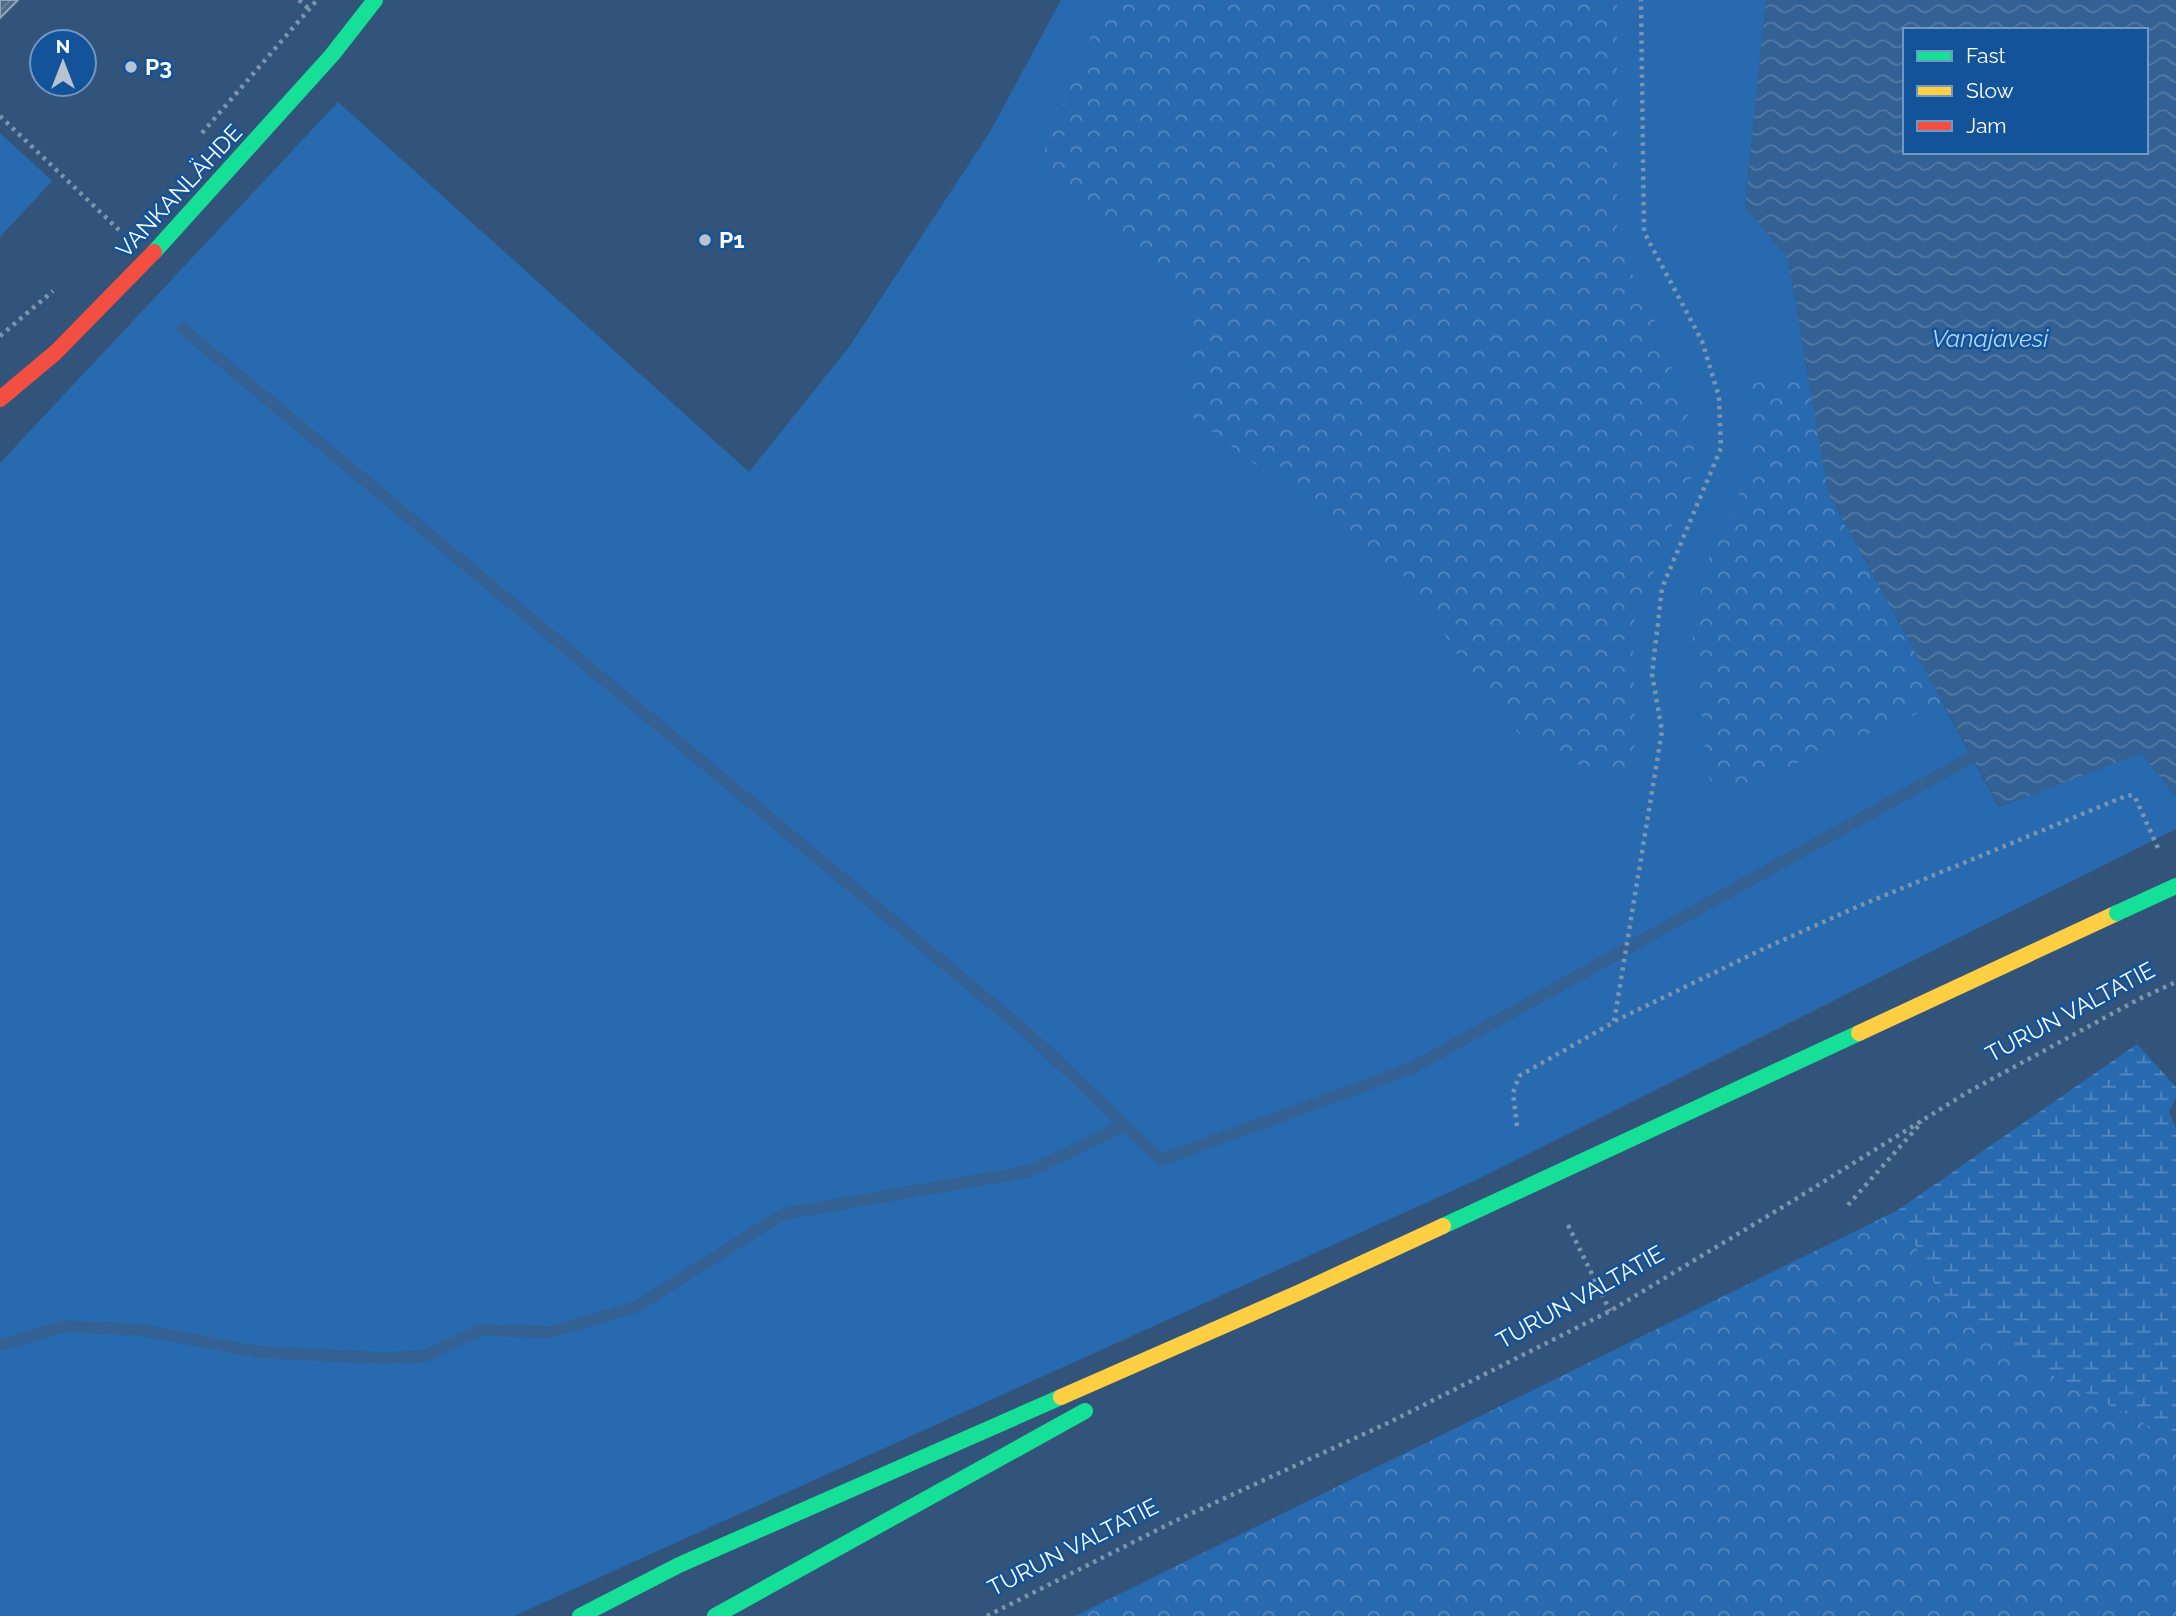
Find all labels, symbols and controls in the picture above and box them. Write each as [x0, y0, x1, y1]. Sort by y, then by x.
north arrow [28, 28, 98, 98]
legend [1903, 28, 2148, 154]
text: N [56, 35, 70, 57]
text: Fast [1966, 43, 2006, 68]
place label: P3 [145, 53, 172, 80]
marker: P3 [123, 59, 139, 75]
text: Slow [1966, 78, 2014, 103]
text: Jam [1966, 113, 2007, 138]
street label: VANKANLÄHDE [110, 119, 247, 263]
place label: P1 [719, 226, 745, 253]
marker: P1 [697, 232, 713, 248]
water label: Vanajavesi [1932, 324, 2049, 353]
street label: TURUN VALTATIE [1981, 956, 2159, 1067]
street label: TURUN VALTATIE [1491, 1239, 1668, 1354]
street label: TURUN VALTATIE [983, 1492, 1162, 1601]

